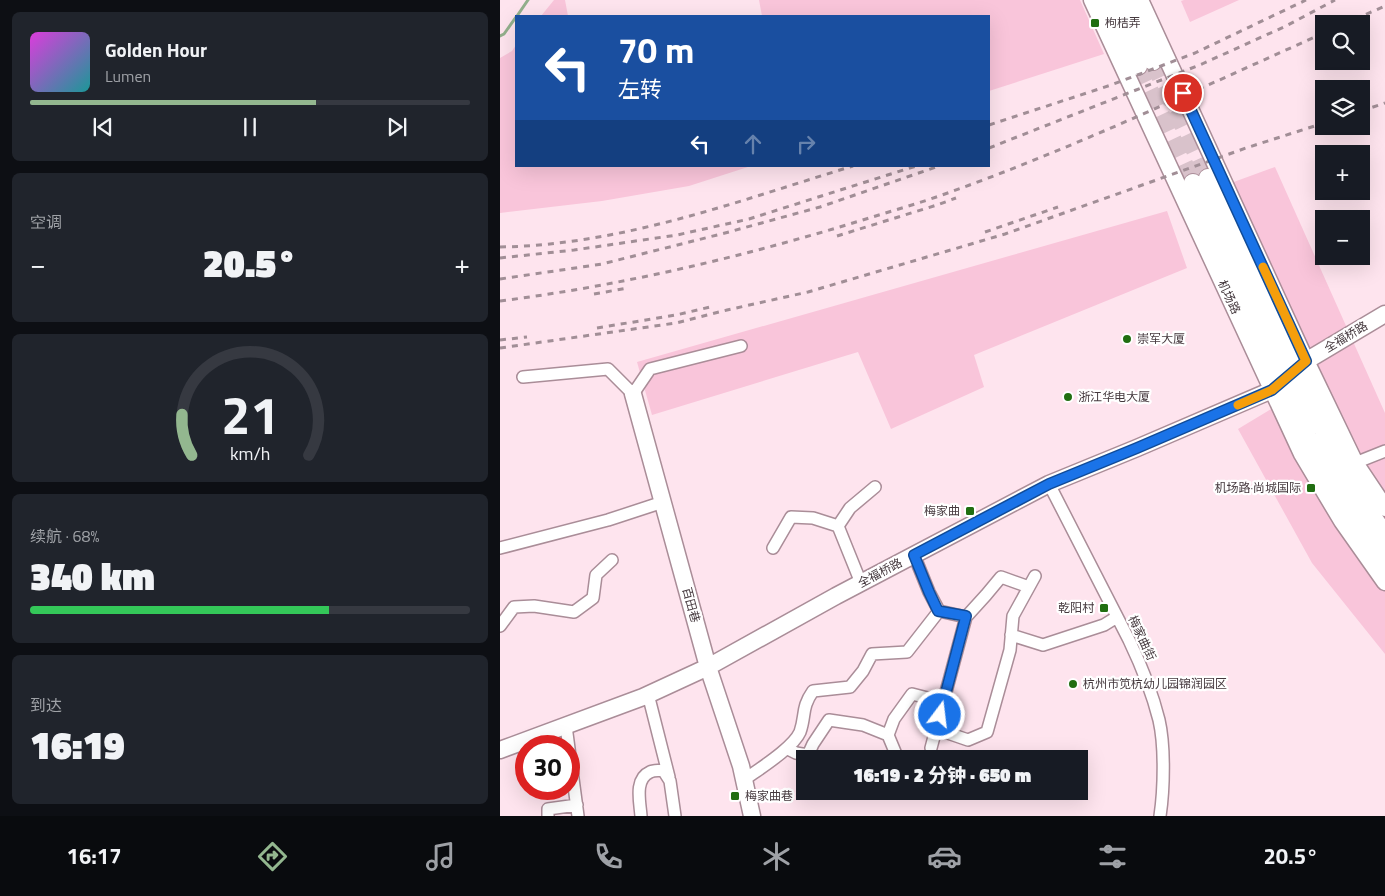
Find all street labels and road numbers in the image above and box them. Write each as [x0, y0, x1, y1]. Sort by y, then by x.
street label: 机场路 [1213, 276, 1246, 317]
street label: 全福桥路 [1320, 316, 1371, 357]
street label: 全福桥路 [854, 553, 905, 592]
street label: 百田巷 [678, 585, 705, 625]
street label: 梅家曲街 [1124, 612, 1161, 664]

